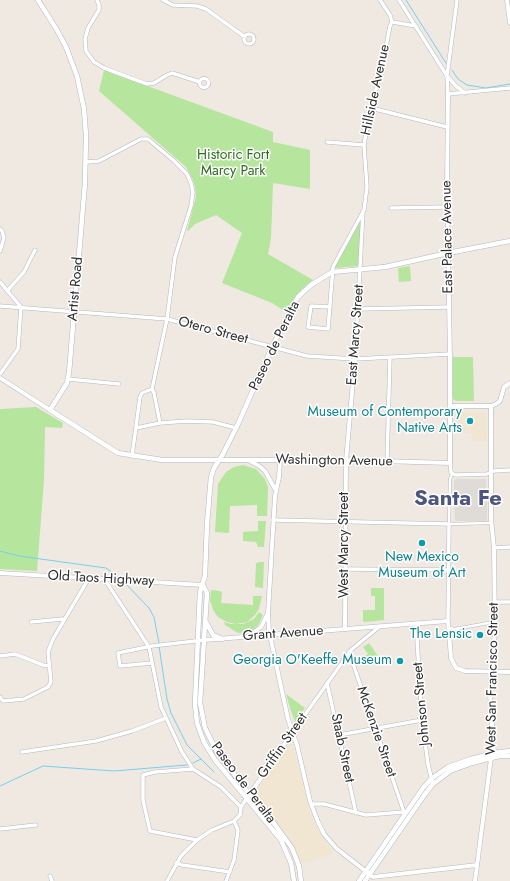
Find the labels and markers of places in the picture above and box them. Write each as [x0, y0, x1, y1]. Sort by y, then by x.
place label: Museum of Contemporary Native Arts [308, 405, 462, 438]
marker: Museum of Contemporary Native Arts [465, 416, 475, 426]
marker: New Mexico Museum of Art [417, 538, 427, 548]
place label: New Mexico Museum of Art [378, 550, 466, 582]
place label: The Lensic [410, 627, 472, 643]
marker: The Lensic [475, 630, 485, 640]
place label: Georgia O'Keeffe Museum [233, 653, 392, 669]
marker: Georgia O'Keeffe Museum [395, 656, 405, 666]

